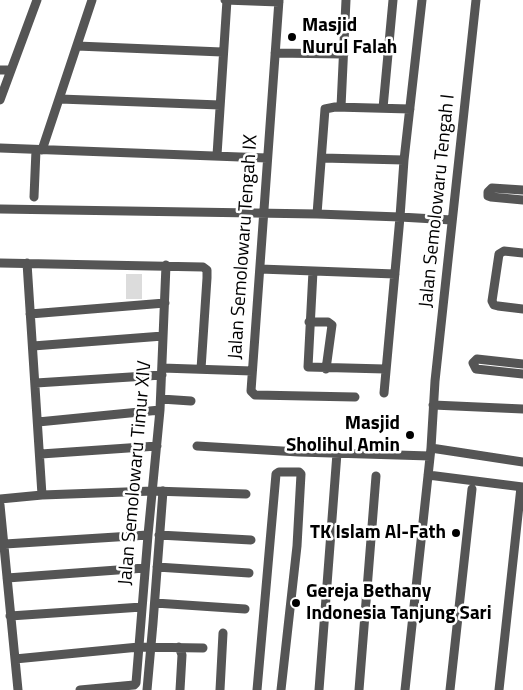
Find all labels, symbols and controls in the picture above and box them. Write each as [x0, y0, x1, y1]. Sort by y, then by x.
place label: Masjid Nurul Falah [302, 15, 397, 59]
marker: Masjid Nurul Falah [286, 31, 298, 43]
street label: Jalan Semolowaru Tengah I [415, 93, 461, 309]
street label: Jalan Semolowaru Tengah IX [225, 134, 263, 360]
street label: Jalan Semolowaru Timur XIV [115, 360, 157, 586]
place label: Masjid Sholihul Amin [286, 413, 400, 457]
marker: Masjid Sholihul Amin [404, 429, 416, 441]
place label: TK Islam Al-Fath [310, 522, 446, 544]
marker: TK Islam Al-Fath [450, 527, 462, 539]
place label: Gereja Bethany Indonesia Tanjung Sari [306, 581, 492, 625]
marker: Gereja Bethany Indonesia Tanjung Sari [290, 597, 302, 609]

